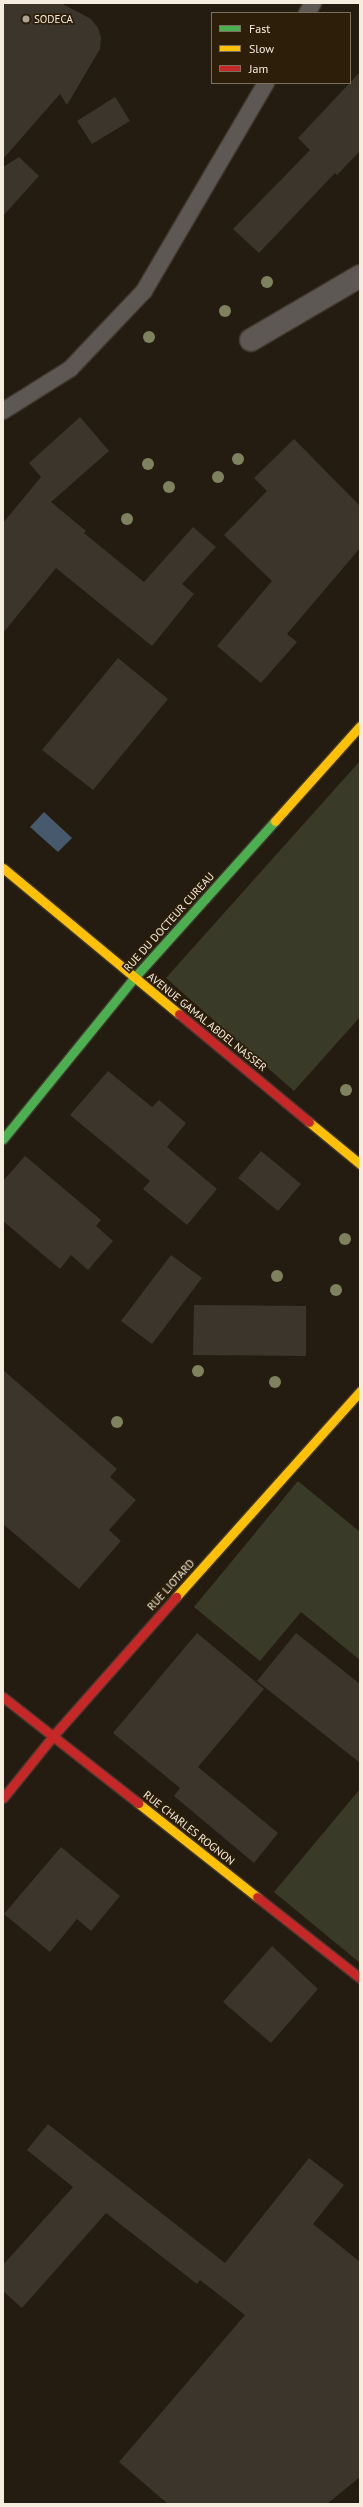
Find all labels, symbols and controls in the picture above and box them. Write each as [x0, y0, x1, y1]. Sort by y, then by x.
place label: SODECA [34, 12, 73, 26]
legend [211, 12, 351, 84]
marker: SODECA [21, 14, 31, 24]
text: Fast [249, 21, 270, 36]
text: Slow [249, 41, 274, 56]
text: Jam [249, 61, 268, 76]
street label: RUE DU DOCTEUR CUREAU [121, 870, 217, 974]
street label: AVENUE GAMAL ABDEL NASSER [144, 969, 270, 1075]
street label: RUE LIOTARD [145, 1557, 197, 1613]
street label: RUE CHARLES ROGNON [141, 1788, 237, 1868]

